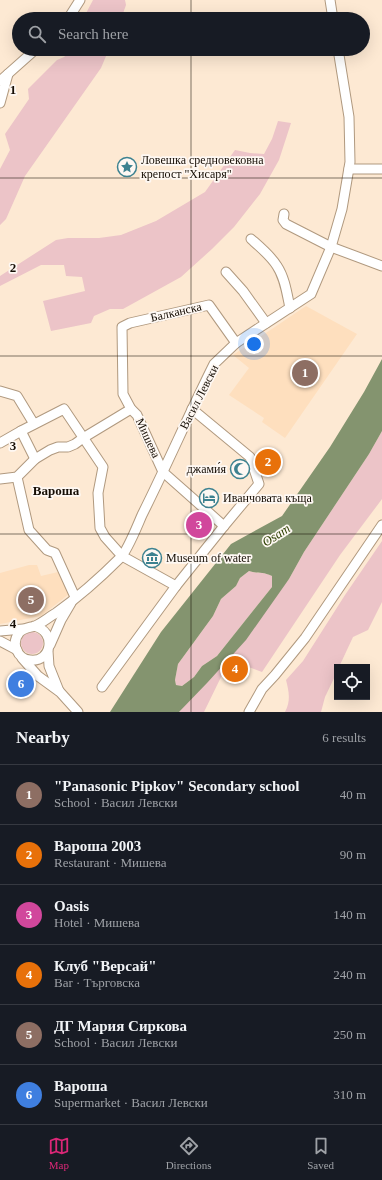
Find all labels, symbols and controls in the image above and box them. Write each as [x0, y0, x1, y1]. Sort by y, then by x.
search box [12, 12, 370, 56]
icon: search [26, 23, 48, 45]
text: Search here [58, 26, 128, 42]
text: 1 [10, 82, 16, 97]
place label: Ловешка средновековна крепост "Хисаря" [141, 153, 264, 181]
place icon: Ловешка средновековна крепост "Хисаря" [116, 156, 138, 178]
text: 2 [10, 260, 16, 275]
street label: Балканска [149, 299, 204, 325]
your location [244, 334, 264, 354]
pin: 1 [292, 358, 318, 388]
street label: Васил Левски [177, 362, 222, 432]
street label: Мишева [133, 416, 164, 461]
text: 3 [10, 438, 17, 453]
pin: 2 [255, 447, 281, 477]
mosque icon: джами́я [229, 458, 251, 480]
place label: джами́я [187, 462, 226, 476]
district label: Вароша [33, 483, 80, 498]
hotel icon: Иванчовата къща [198, 487, 220, 509]
place label: Иванчовата къща [223, 491, 312, 505]
pin: 3 [186, 510, 212, 540]
water label: Osam [259, 520, 293, 550]
museum icon: Museum of water [141, 547, 163, 569]
place label: Museum of water [166, 551, 251, 565]
pin: 5 [18, 585, 44, 615]
text: 4 [10, 616, 17, 631]
pin: 4 [222, 654, 248, 684]
map controls [334, 664, 370, 700]
button: locate [334, 664, 370, 700]
pin: 6 [8, 669, 34, 699]
text: Nearby [16, 728, 70, 747]
text: 6 results [322, 730, 366, 745]
text: "Panasonic Pipkov" Secondary school [54, 778, 299, 794]
text: 1 [26, 787, 32, 802]
text: 40 m [340, 787, 366, 802]
text: School · Васил Левски [54, 795, 177, 810]
text: Вароша 2003 [54, 838, 141, 854]
text: 2 [26, 847, 32, 862]
text: 90 m [340, 847, 366, 862]
text: Restaurant · Мишева [54, 855, 166, 870]
text: Oasis [54, 898, 89, 914]
text: 3 [26, 907, 32, 922]
text: 140 m [333, 907, 366, 922]
text: Hotel · Мишева [54, 915, 140, 930]
text: Клуб "Версай" [54, 958, 157, 974]
text: 4 [26, 967, 32, 982]
text: 240 m [333, 967, 366, 982]
text: Bar · Търговска [54, 975, 140, 990]
text: ДГ Мария Сиркова [54, 1018, 187, 1034]
text: 5 [26, 1027, 32, 1042]
text: 250 m [333, 1027, 366, 1042]
text: School · Васил Левски [54, 1035, 177, 1050]
text: Вароша [54, 1078, 108, 1094]
text: 6 [26, 1087, 32, 1102]
text: 310 m [333, 1087, 366, 1102]
text: Supermarket · Васил Левски [54, 1095, 208, 1110]
tab: Map [48, 1135, 70, 1171]
tab: Directions [166, 1135, 211, 1171]
tab: Saved [307, 1135, 334, 1171]

